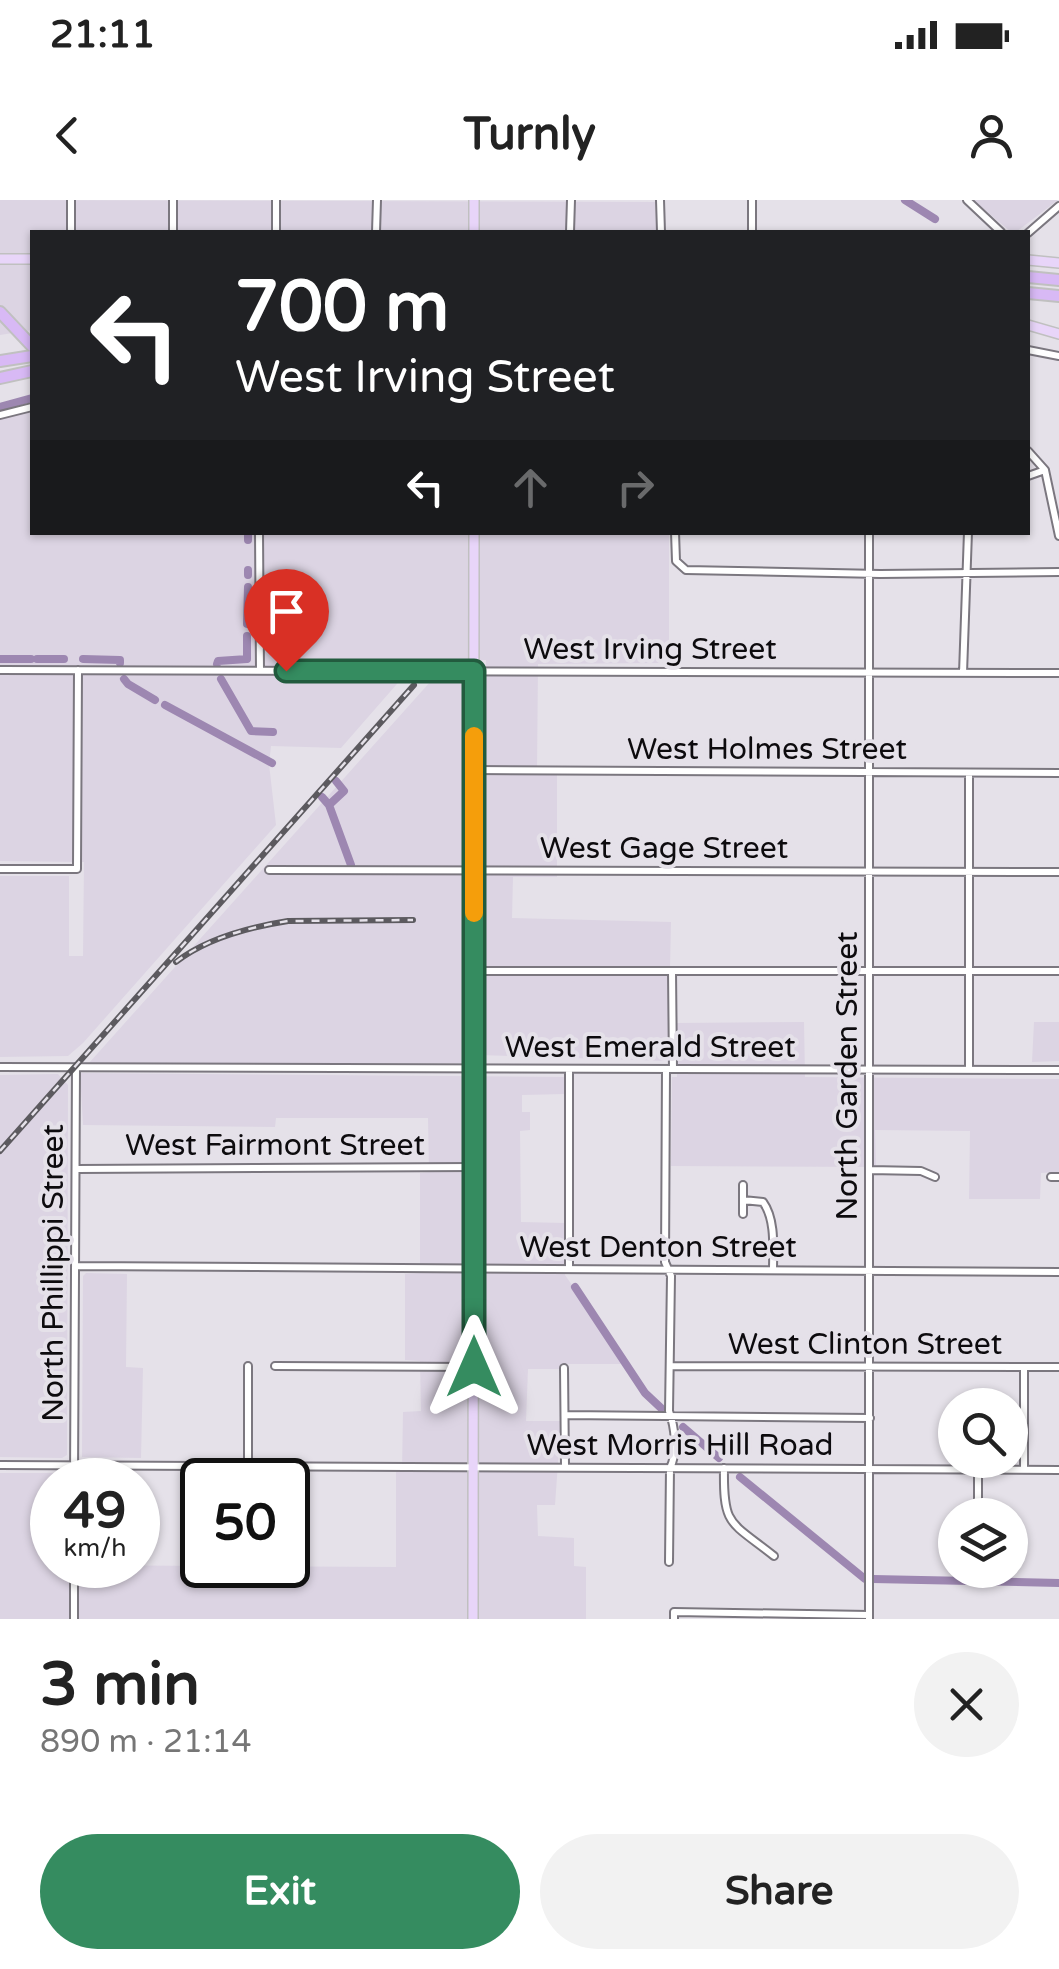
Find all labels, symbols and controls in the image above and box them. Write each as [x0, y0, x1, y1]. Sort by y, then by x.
text: 21:11 [50, 12, 155, 58]
icon: back [40, 108, 95, 163]
text: Turnly [463, 108, 596, 162]
icon: person [964, 108, 1019, 163]
text: 700 m [235, 266, 449, 350]
icon: left [70, 270, 200, 400]
text: West Irving Street [235, 351, 615, 405]
icon: left [398, 460, 453, 515]
icon: ahead [503, 460, 558, 515]
icon: right [608, 460, 663, 515]
pin [244, 569, 329, 672]
icon: arrive [259, 584, 314, 639]
street label: West Irving Street [523, 631, 777, 668]
street label: West Holmes Street [627, 731, 907, 768]
street label: West Gage Street [540, 830, 788, 867]
street label: North Garden Street [829, 931, 866, 1221]
street label: West Emerald Street [504, 1029, 796, 1066]
street label: North Phillippi Street [35, 1124, 72, 1422]
street label: West Fairmont Street [125, 1127, 425, 1164]
street label: West Denton Street [519, 1229, 797, 1266]
position arrow [422, 1315, 526, 1419]
street label: West Clinton Street [728, 1326, 1002, 1363]
map controls [938, 1388, 1028, 1588]
button: search [938, 1388, 1028, 1478]
street label: West Morris Hill Road [527, 1427, 833, 1464]
speed limit sign: 50 [180, 1458, 310, 1588]
text: 49 [64, 1481, 126, 1541]
button: layers [938, 1498, 1028, 1588]
text: km/h [64, 1533, 126, 1563]
text: 3 min [40, 1649, 200, 1721]
button: close [914, 1652, 1019, 1757]
text: 890 m · 21:14 [40, 1723, 252, 1761]
button: Exit [40, 1834, 520, 1949]
button: Share [540, 1834, 1019, 1949]

